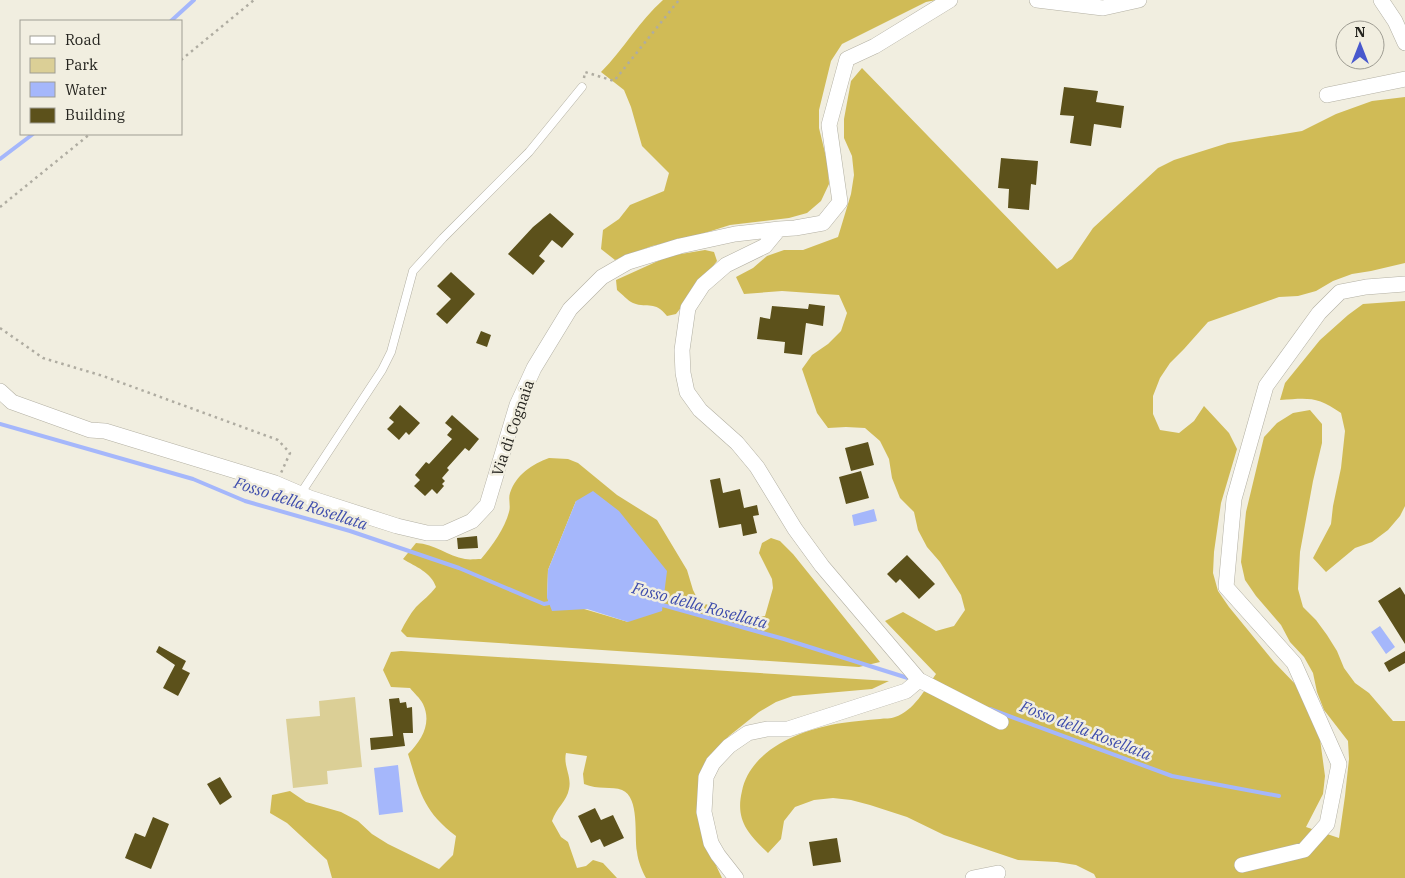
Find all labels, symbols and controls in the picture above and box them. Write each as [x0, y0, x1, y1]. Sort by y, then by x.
legend [20, 20, 182, 135]
north arrow [1335, 20, 1385, 70]
text: N [1354, 23, 1366, 41]
text: Road [65, 30, 101, 49]
text: Park [65, 55, 98, 74]
text: Water [65, 80, 107, 99]
text: Building [65, 105, 125, 124]
street label: Via di Cognaia [487, 377, 538, 478]
water label: Fosso della Rosellata [231, 472, 370, 534]
water label: Fosso della Rosellata [629, 577, 770, 633]
water label: Fosso della Rosellata [1017, 695, 1155, 764]

